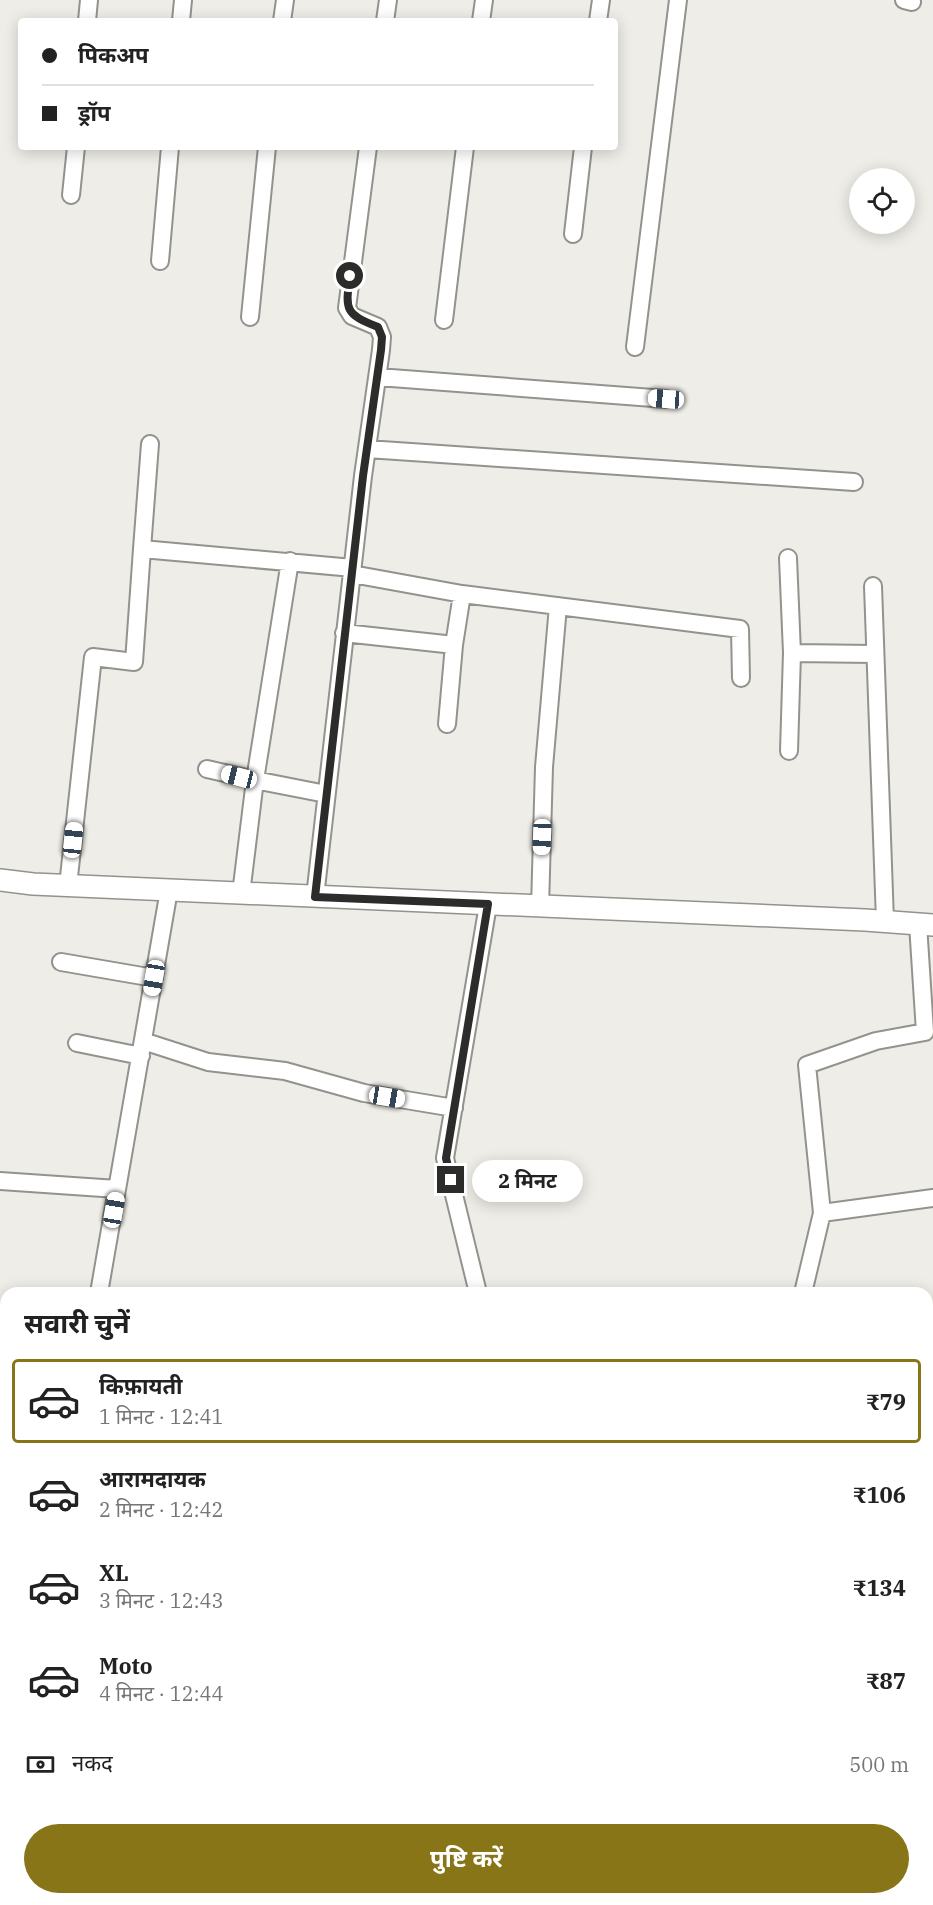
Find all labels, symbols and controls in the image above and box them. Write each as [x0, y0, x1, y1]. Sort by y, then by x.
text: पिकअप [78, 40, 149, 69]
text: ड्रॉप [78, 98, 111, 127]
map controls [849, 168, 915, 234]
button: locate [849, 168, 915, 234]
route start [336, 262, 363, 289]
car [647, 389, 685, 409]
car [219, 764, 259, 790]
car [532, 819, 552, 855]
car [62, 821, 84, 859]
car [142, 959, 166, 997]
car [368, 1085, 406, 1109]
callout: 2 मिनट [472, 1159, 583, 1201]
route end [437, 1166, 464, 1193]
text: 2 मिनट [498, 1167, 557, 1194]
car [102, 1191, 126, 1229]
text: सवारी चुनें [24, 1305, 130, 1340]
text: किफ़ायती [99, 1371, 183, 1400]
icon: car [27, 1374, 81, 1428]
text: ₹79 [865, 1387, 906, 1416]
text: 1 मिनट · 12:41 [99, 1403, 223, 1430]
text: आरामदायक [99, 1464, 206, 1493]
icon: car [27, 1467, 81, 1521]
text: ₹106 [852, 1480, 906, 1509]
text: 2 मिनट · 12:42 [99, 1496, 223, 1523]
text: XL [99, 1558, 129, 1587]
icon: car [27, 1560, 81, 1614]
text: ₹134 [852, 1573, 906, 1602]
text: 3 मिनट · 12:43 [99, 1587, 223, 1614]
text: Moto [99, 1651, 153, 1680]
icon: car [27, 1653, 81, 1707]
text: ₹87 [865, 1666, 906, 1695]
text: 4 मिनट · 12:44 [99, 1680, 223, 1707]
icon: cash [24, 1748, 57, 1781]
text: नकद [72, 1748, 113, 1777]
text: 500 m [849, 1751, 909, 1778]
button: पुष्टि करें [24, 1824, 909, 1893]

